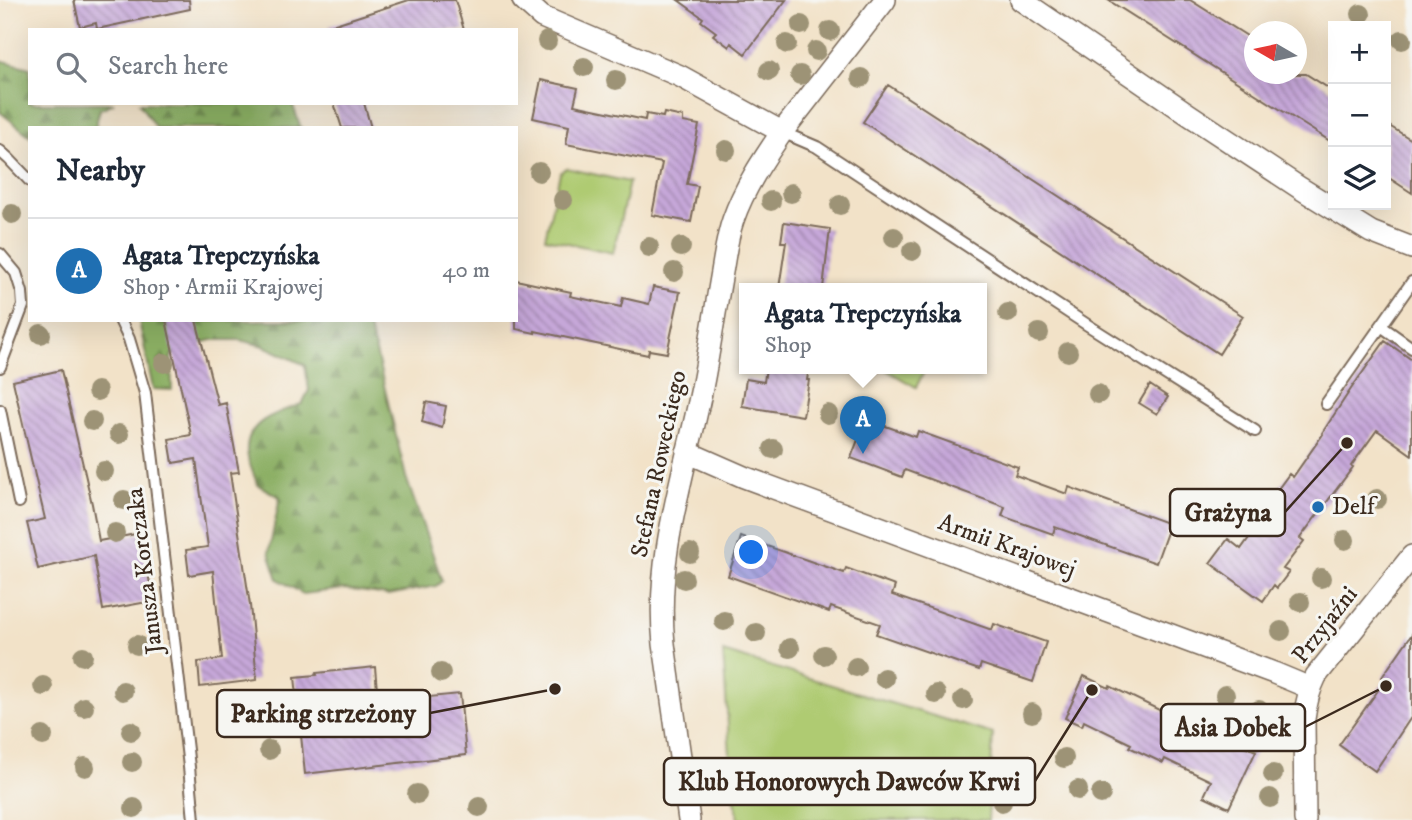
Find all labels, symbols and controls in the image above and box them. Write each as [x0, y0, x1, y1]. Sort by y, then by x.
north arrow [1244, 21, 1307, 84]
map controls [1328, 21, 1391, 210]
button: + [1328, 21, 1391, 84]
search box [28, 28, 518, 105]
icon: search [52, 48, 90, 86]
text: Search here [108, 50, 228, 83]
button: − [1328, 84, 1391, 147]
button: layers [1328, 147, 1391, 210]
text: Nearby [56, 153, 145, 190]
text: Agata Trepczyńska [123, 240, 320, 273]
text: A [72, 256, 86, 285]
text: 40 m [442, 256, 490, 285]
text: Shop · Armii Krajowej [123, 273, 323, 302]
popup [739, 283, 987, 374]
text: Agata Trepczyńska [765, 298, 961, 331]
text: Shop [765, 331, 811, 360]
street label: Stefana Roweckiego [625, 368, 693, 560]
pin: A [840, 396, 886, 454]
street label: Janusza Korczaka [120, 485, 170, 658]
callout: Grażyna [1170, 489, 1285, 536]
place label: Delf [1332, 492, 1378, 522]
text: Grażyna [1184, 497, 1272, 530]
marker: Delf [1310, 499, 1326, 515]
street label: Armii Krajowej [934, 507, 1080, 585]
your location [734, 535, 768, 569]
street label: Przyjaźni [1286, 580, 1364, 670]
callout: Parking strzeżony [217, 690, 430, 737]
text: Parking strzeżony [230, 698, 416, 731]
callout: Asia Dobek [1161, 704, 1305, 751]
text: Asia Dobek [1174, 712, 1292, 745]
callout: Klub Honorowych Dawców Krwi [664, 758, 1035, 805]
text: Klub Honorowych Dawców Krwi [678, 766, 1020, 799]

